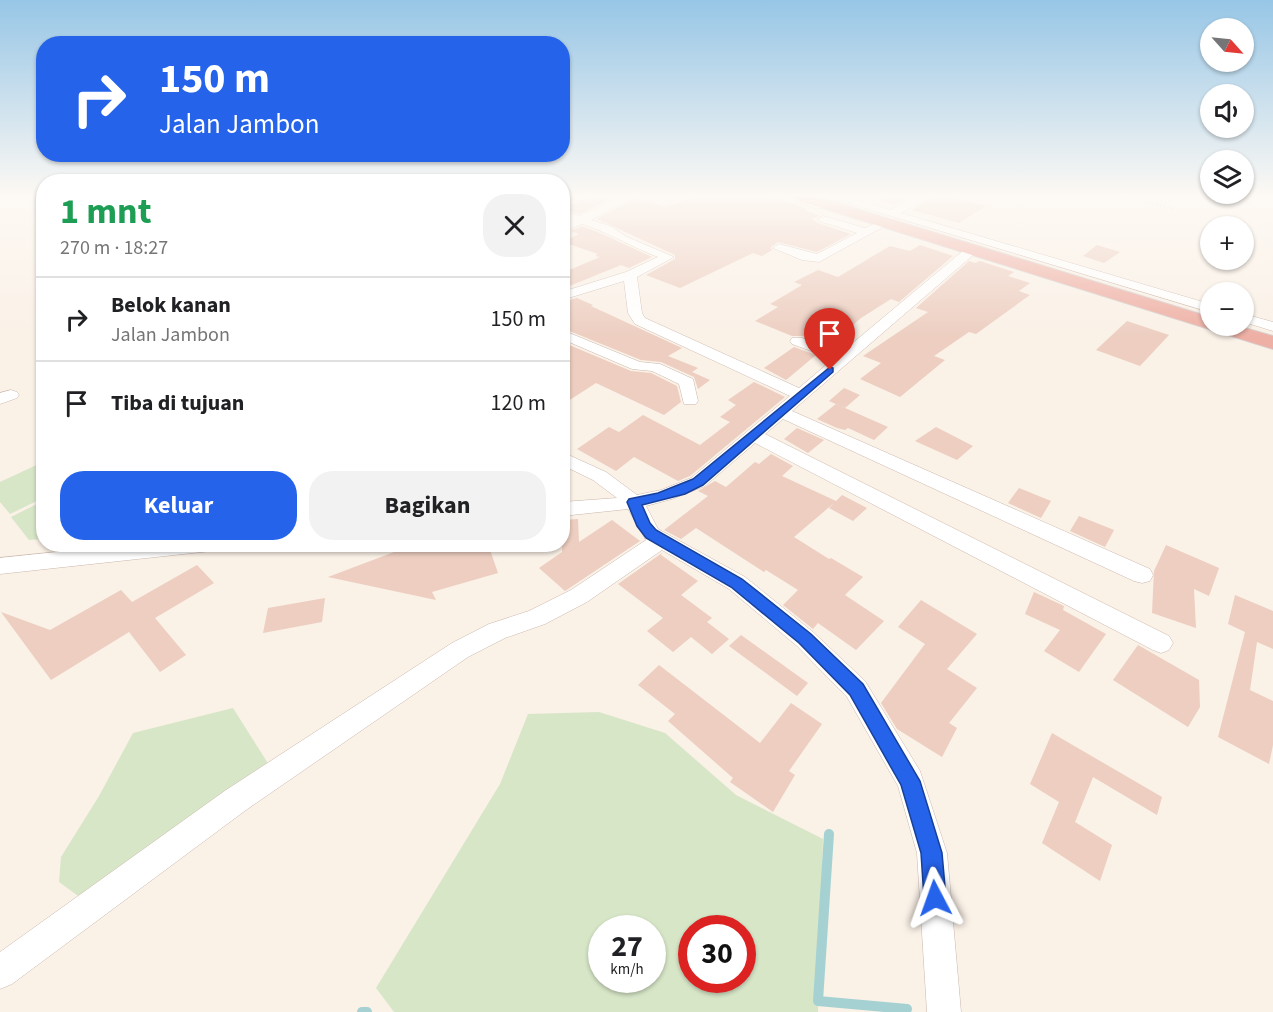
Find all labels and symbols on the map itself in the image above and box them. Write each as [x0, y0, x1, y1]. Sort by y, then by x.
north arrow [1200, 18, 1254, 72]
pin [804, 308, 855, 370]
position arrow [903, 866, 967, 930]
speed limit sign: 30 [678, 915, 756, 993]

